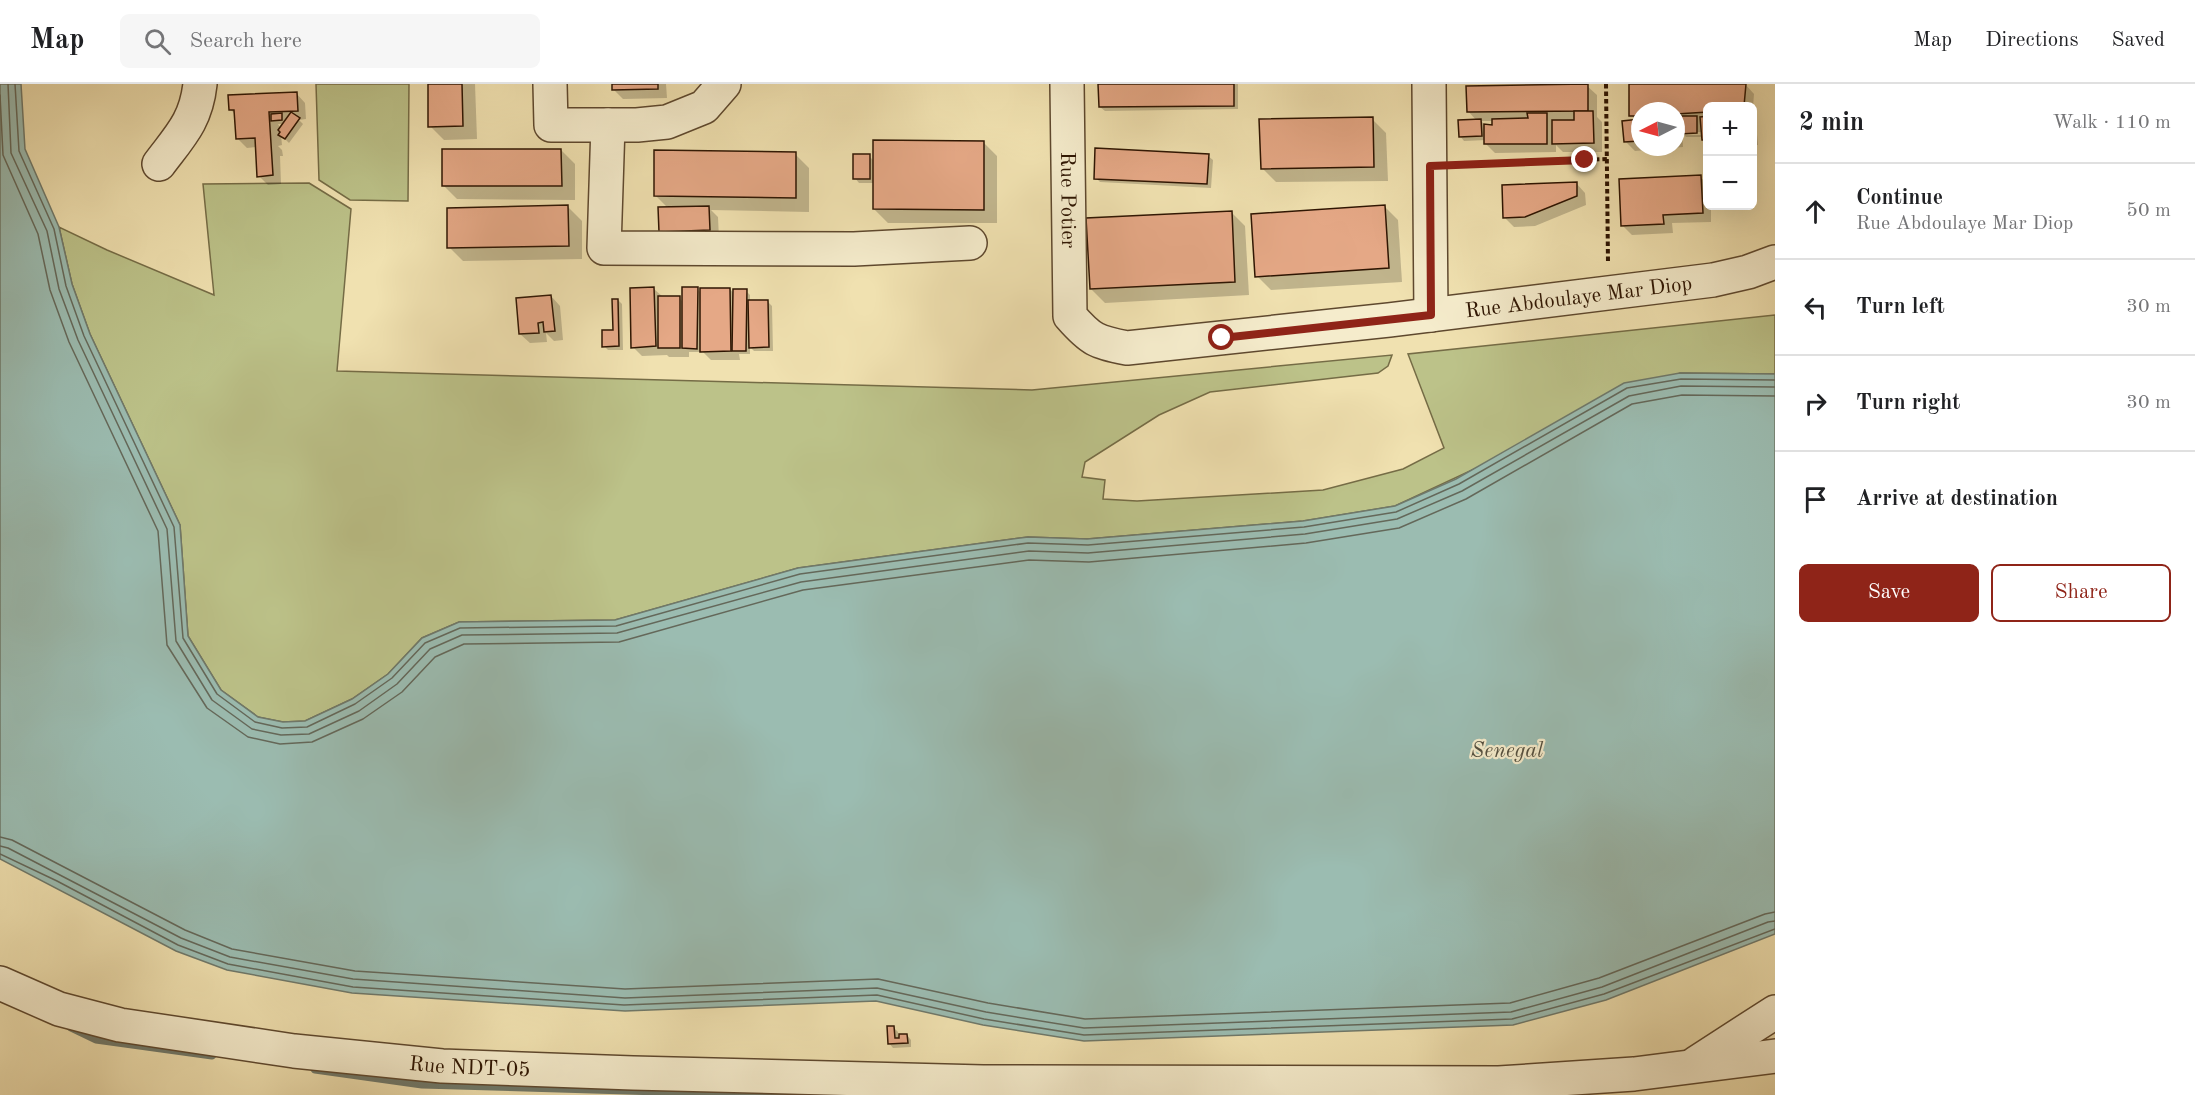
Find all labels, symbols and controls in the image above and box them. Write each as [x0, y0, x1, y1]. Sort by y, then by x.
search box [120, 14, 540, 68]
icon: search [141, 25, 174, 58]
text: Map [30, 27, 84, 55]
text: Search here [189, 30, 302, 52]
text: Map [1913, 30, 1952, 51]
text: Directions [1985, 30, 2079, 51]
text: Saved [2112, 30, 2165, 51]
north arrow [1631, 102, 1685, 156]
map controls [1703, 102, 1757, 210]
button: + [1703, 102, 1757, 156]
text: 2 min [1799, 110, 1864, 136]
text: Walk · 110 m [2052, 113, 2171, 133]
route end [1571, 146, 1597, 172]
street label: Rue Potier [1056, 151, 1078, 249]
button: − [1703, 156, 1757, 210]
text: Continue [1856, 187, 1943, 209]
icon: ahead [1799, 195, 1832, 228]
text: 50 m [2126, 201, 2171, 221]
text: Rue Abdoulaye Mar Diop [1856, 214, 2073, 234]
street label: Rue Abdoulaye Mar Diop [1464, 274, 1693, 323]
icon: left [1799, 291, 1832, 324]
text: Turn left [1856, 296, 1945, 318]
text: 30 m [2126, 297, 2171, 317]
route start [1208, 324, 1234, 350]
icon: right [1799, 387, 1832, 420]
text: Turn right [1856, 392, 1960, 414]
text: 30 m [2126, 393, 2171, 413]
icon: arrive [1799, 483, 1832, 516]
text: Arrive at destination [1856, 488, 2058, 510]
button: Save [1799, 564, 1979, 622]
button: Share [1991, 564, 2171, 622]
water label: Senegal [1471, 740, 1544, 762]
street label: Rue NDT-05 [408, 1054, 531, 1081]

